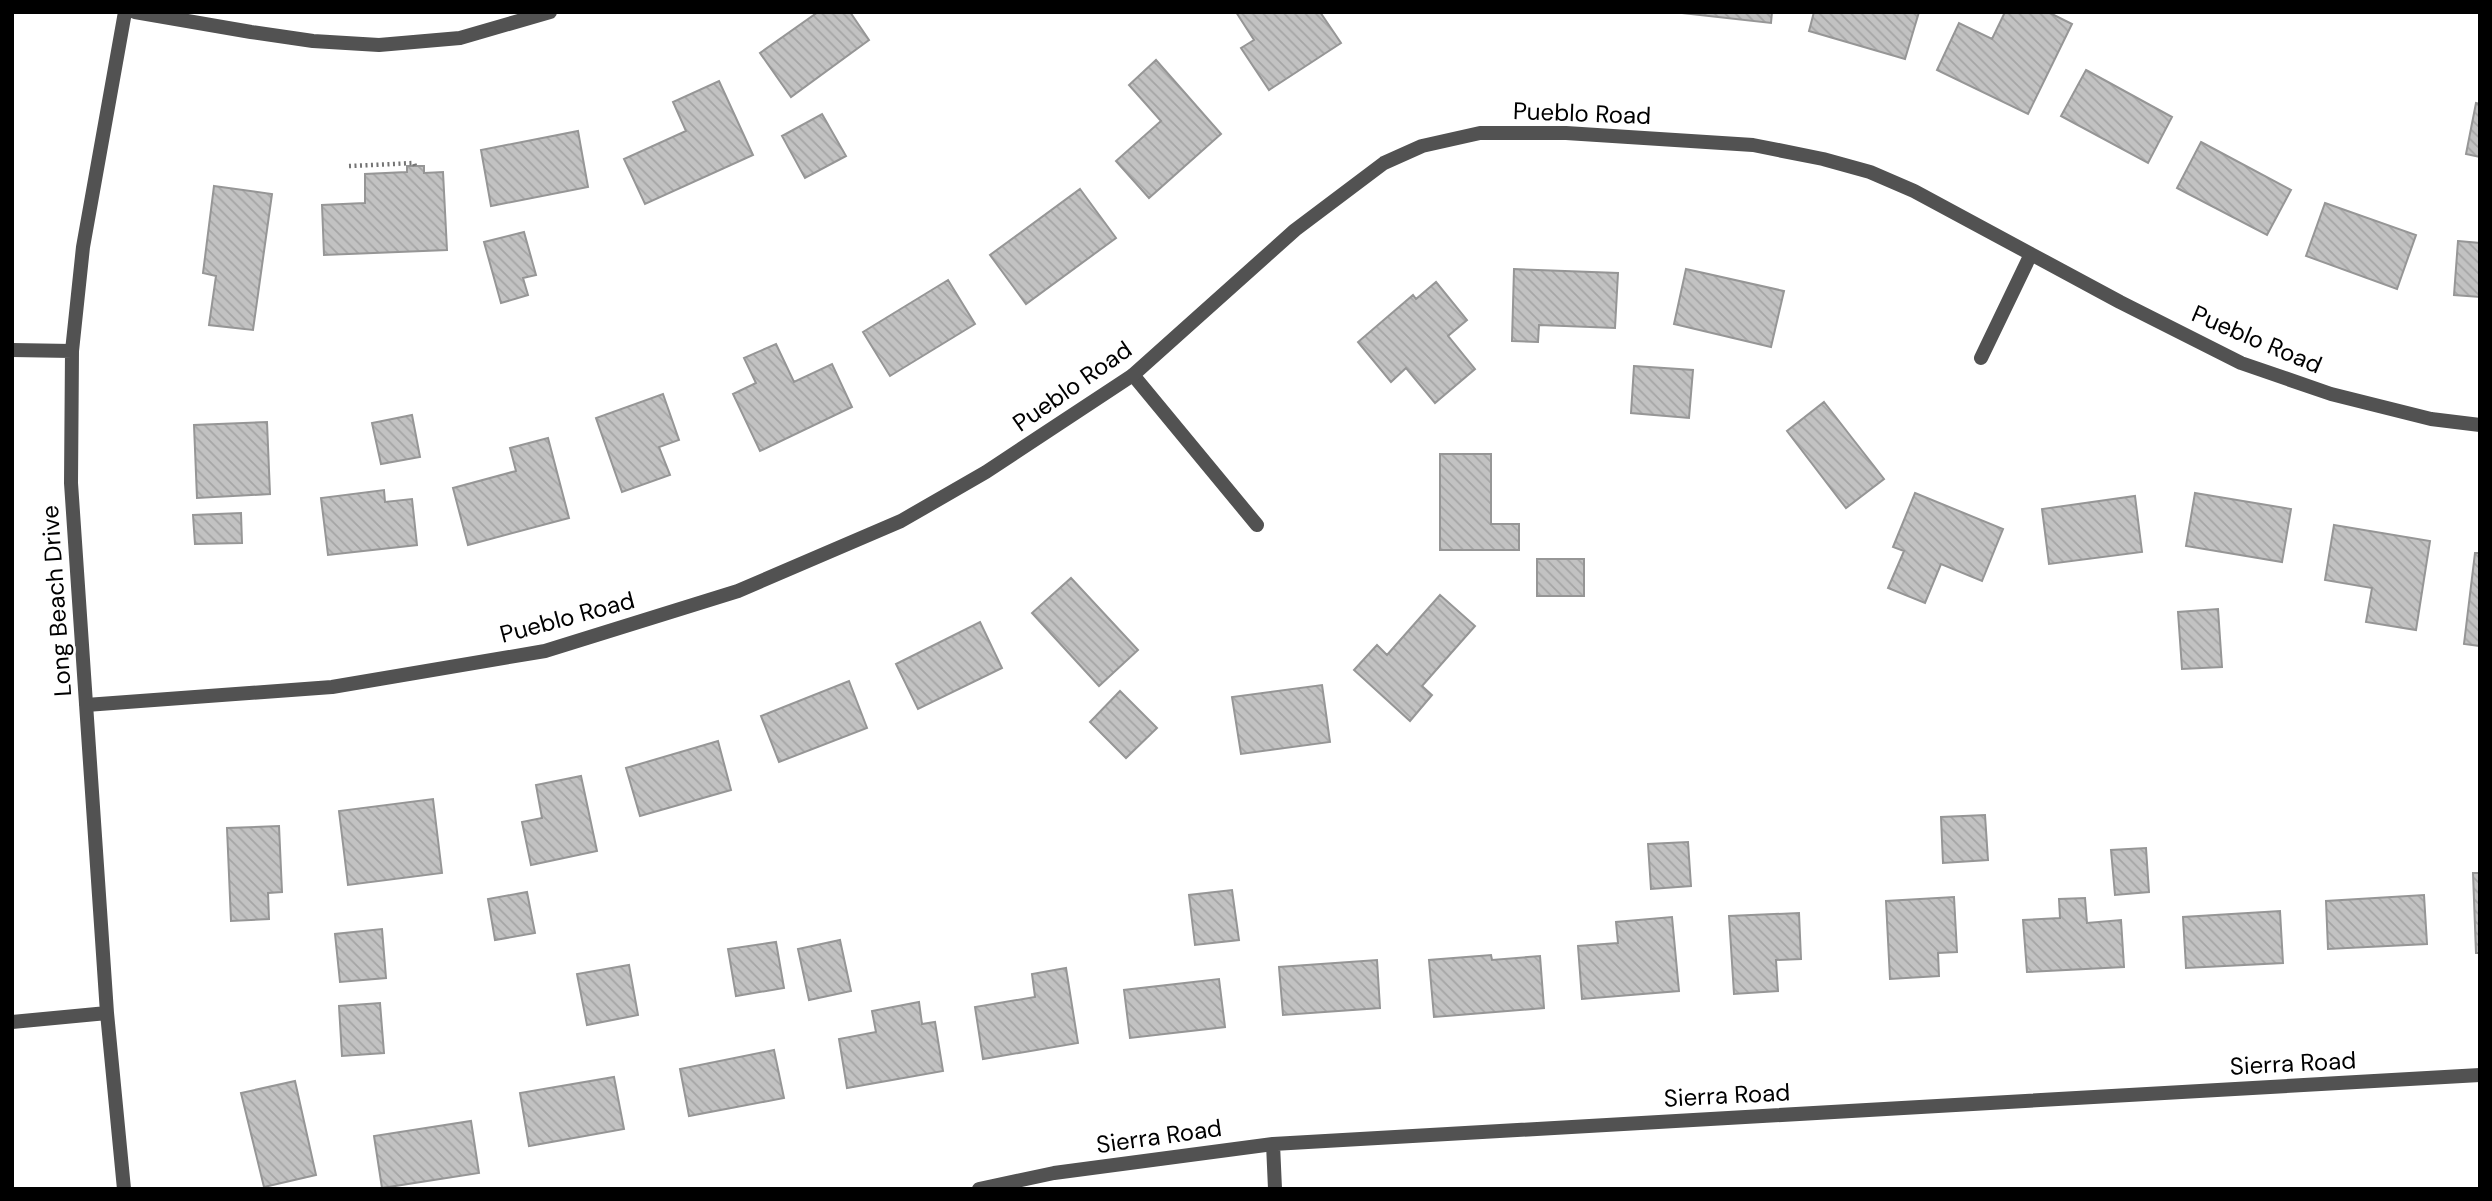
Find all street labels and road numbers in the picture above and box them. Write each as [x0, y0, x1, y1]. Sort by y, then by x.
street label: Pueblo Road [1512, 95, 1652, 131]
street label: Pueblo Road [2187, 298, 2327, 380]
street label: Pueblo Road [1007, 334, 1137, 438]
street label: Long Beach Drive [34, 504, 78, 698]
street label: Pueblo Road [496, 584, 638, 650]
street label: Sierra Road [2229, 1044, 2357, 1082]
street label: Sierra Road [1663, 1076, 1791, 1114]
street label: Sierra Road [1094, 1112, 1224, 1160]

